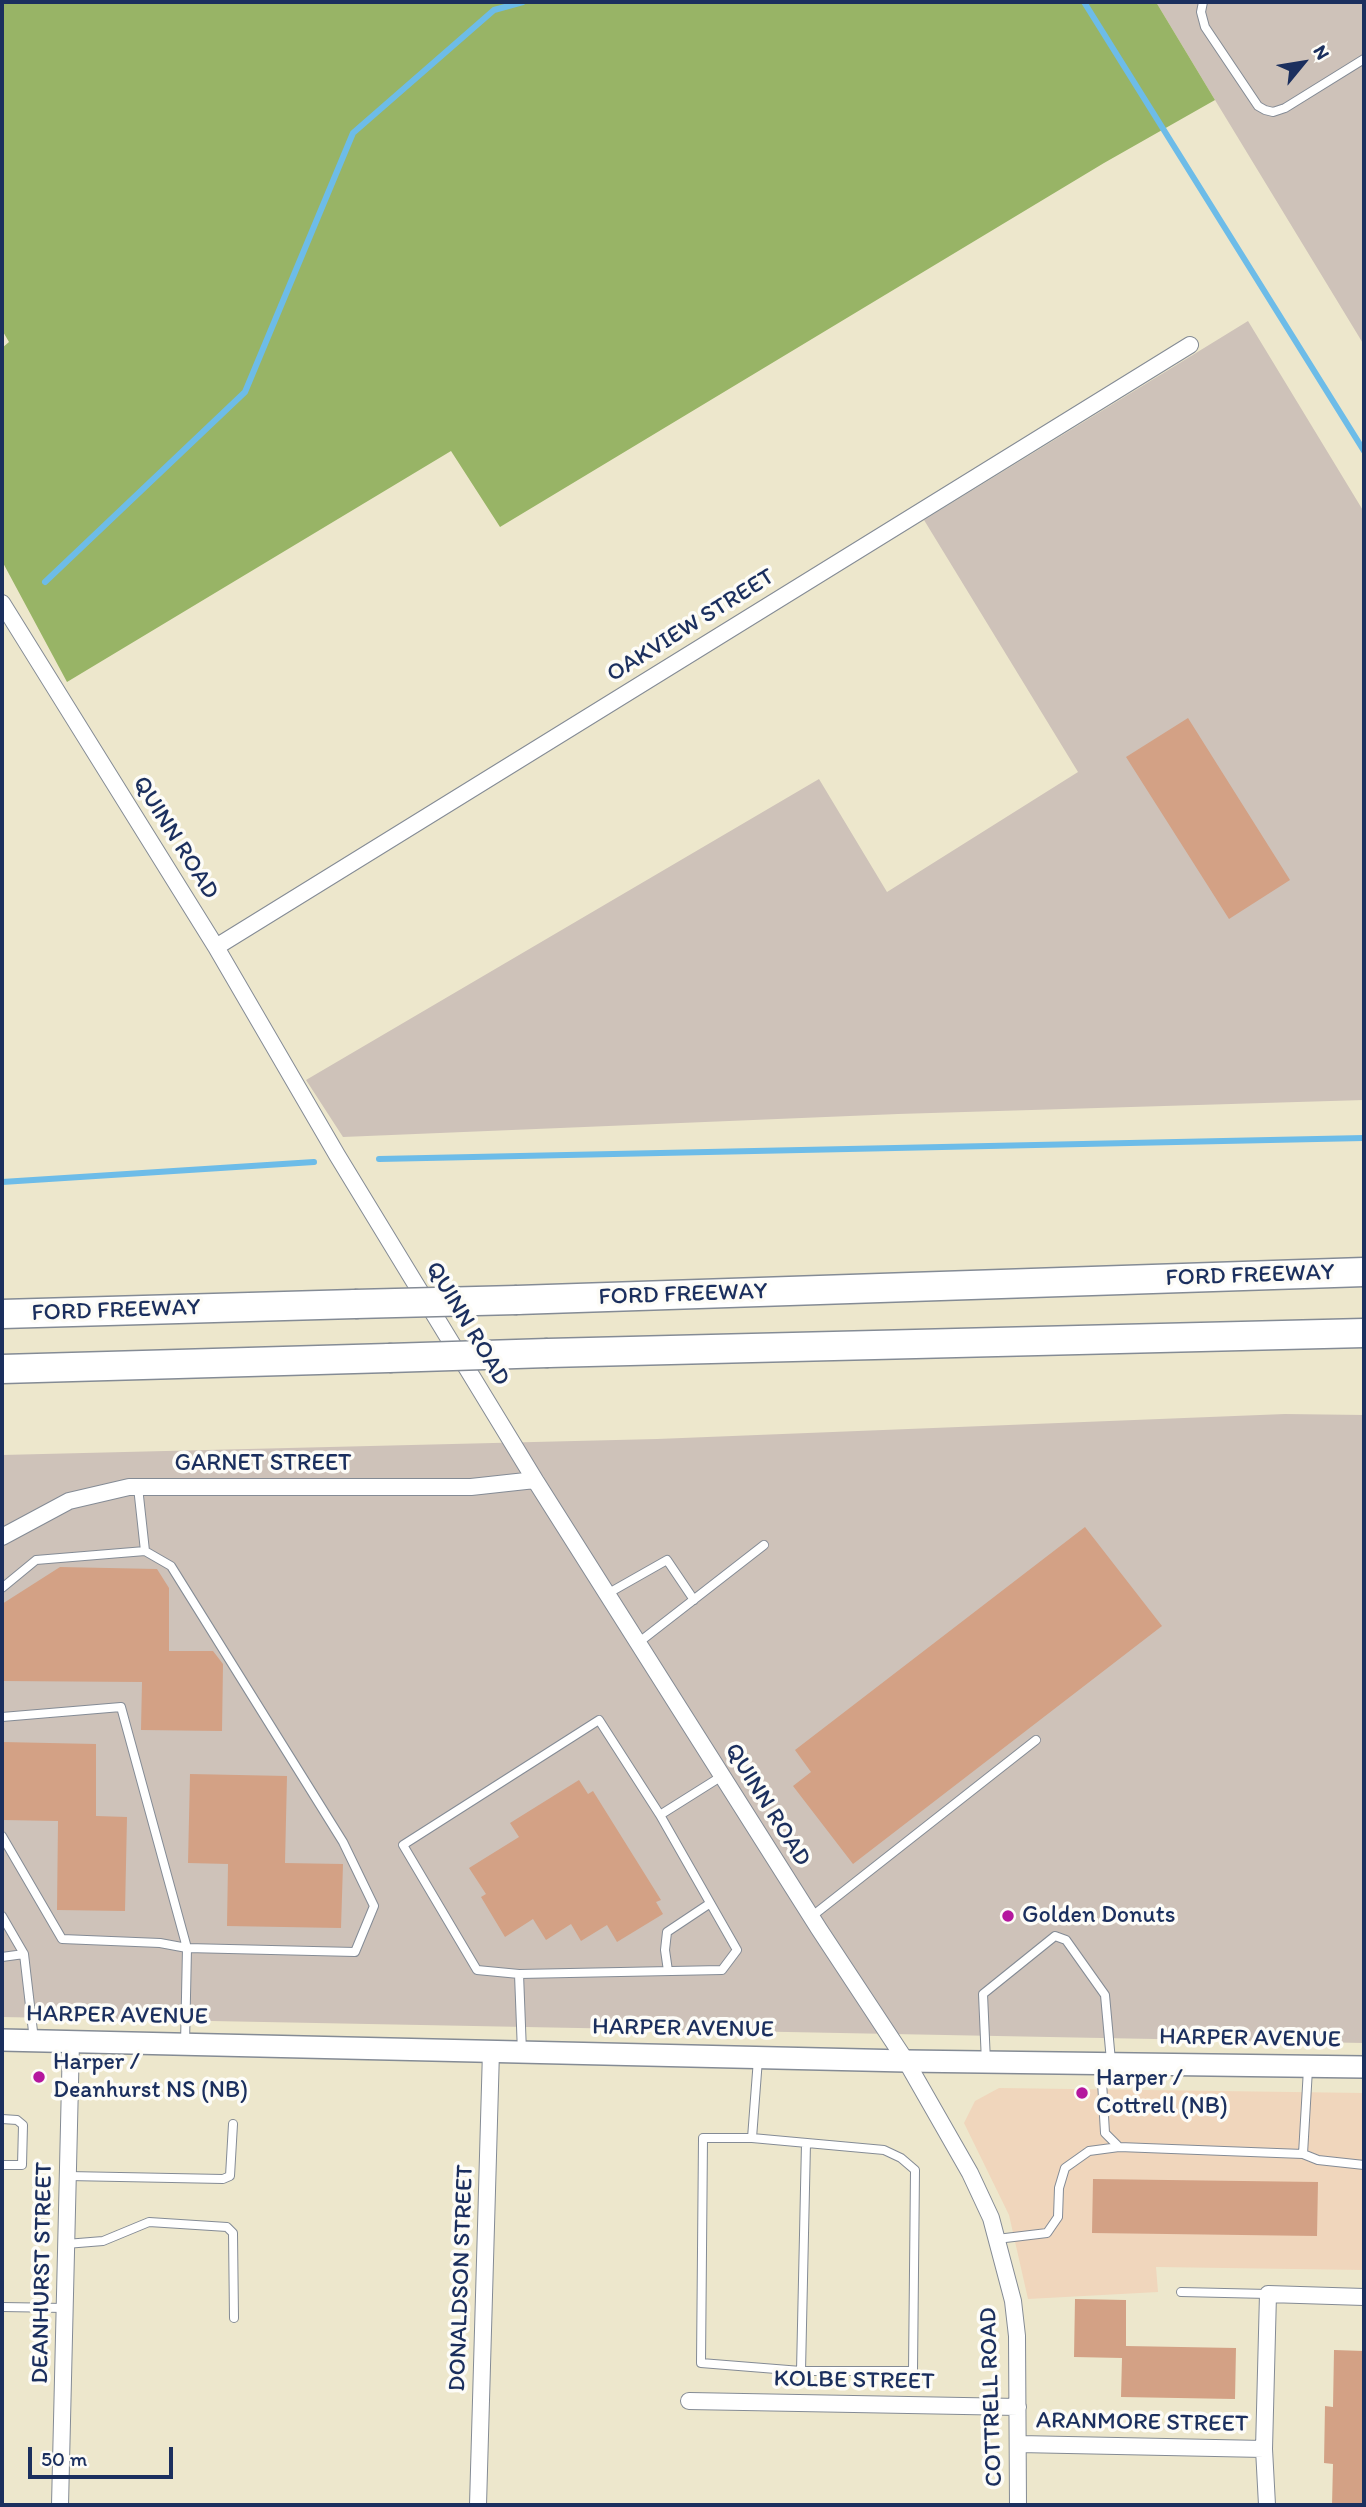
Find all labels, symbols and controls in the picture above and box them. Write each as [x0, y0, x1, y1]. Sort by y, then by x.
north arrow [1268, 28, 1338, 98]
text: N [1308, 41, 1335, 64]
street label: OAKVIEW STREET [602, 563, 780, 689]
street label: QUINN ROAD [126, 771, 224, 905]
street label: QUINN ROAD [419, 1257, 515, 1391]
street label: FORD FREEWAY [1165, 1259, 1335, 1293]
street label: FORD FREEWAY [598, 1278, 768, 1312]
street label: FORD FREEWAY [31, 1294, 201, 1328]
street label: GARNET STREET [174, 1450, 352, 1478]
street label: QUINN ROAD [718, 1738, 816, 1872]
place label: Golden Donuts [1022, 1902, 1176, 1930]
marker: Golden Donuts [1000, 1908, 1016, 1924]
street label: HARPER AVENUE [26, 2000, 208, 2032]
street label: HARPER AVENUE [592, 2013, 774, 2045]
street label: HARPER AVENUE [1159, 2023, 1341, 2055]
place label: Harper / Deanhurst NS (NB) [53, 2049, 248, 2105]
place label: Harper / Cottrell (NB) [1096, 2065, 1228, 2121]
marker: Harper / Deanhurst NS (NB) [31, 2069, 47, 2085]
marker: Harper / Cottrell (NB) [1074, 2085, 1090, 2101]
street label: DEANHURST STREET [27, 2162, 59, 2384]
street label: DONALDSON STREET [444, 2164, 480, 2392]
street label: COTTRELL ROAD [974, 2307, 1010, 2487]
street label: KOLBE STREET [773, 2365, 935, 2397]
street label: ARANMORE STREET [1036, 2407, 1248, 2439]
scale bar [32, 2434, 177, 2478]
text: 50 m [41, 2446, 87, 2471]

